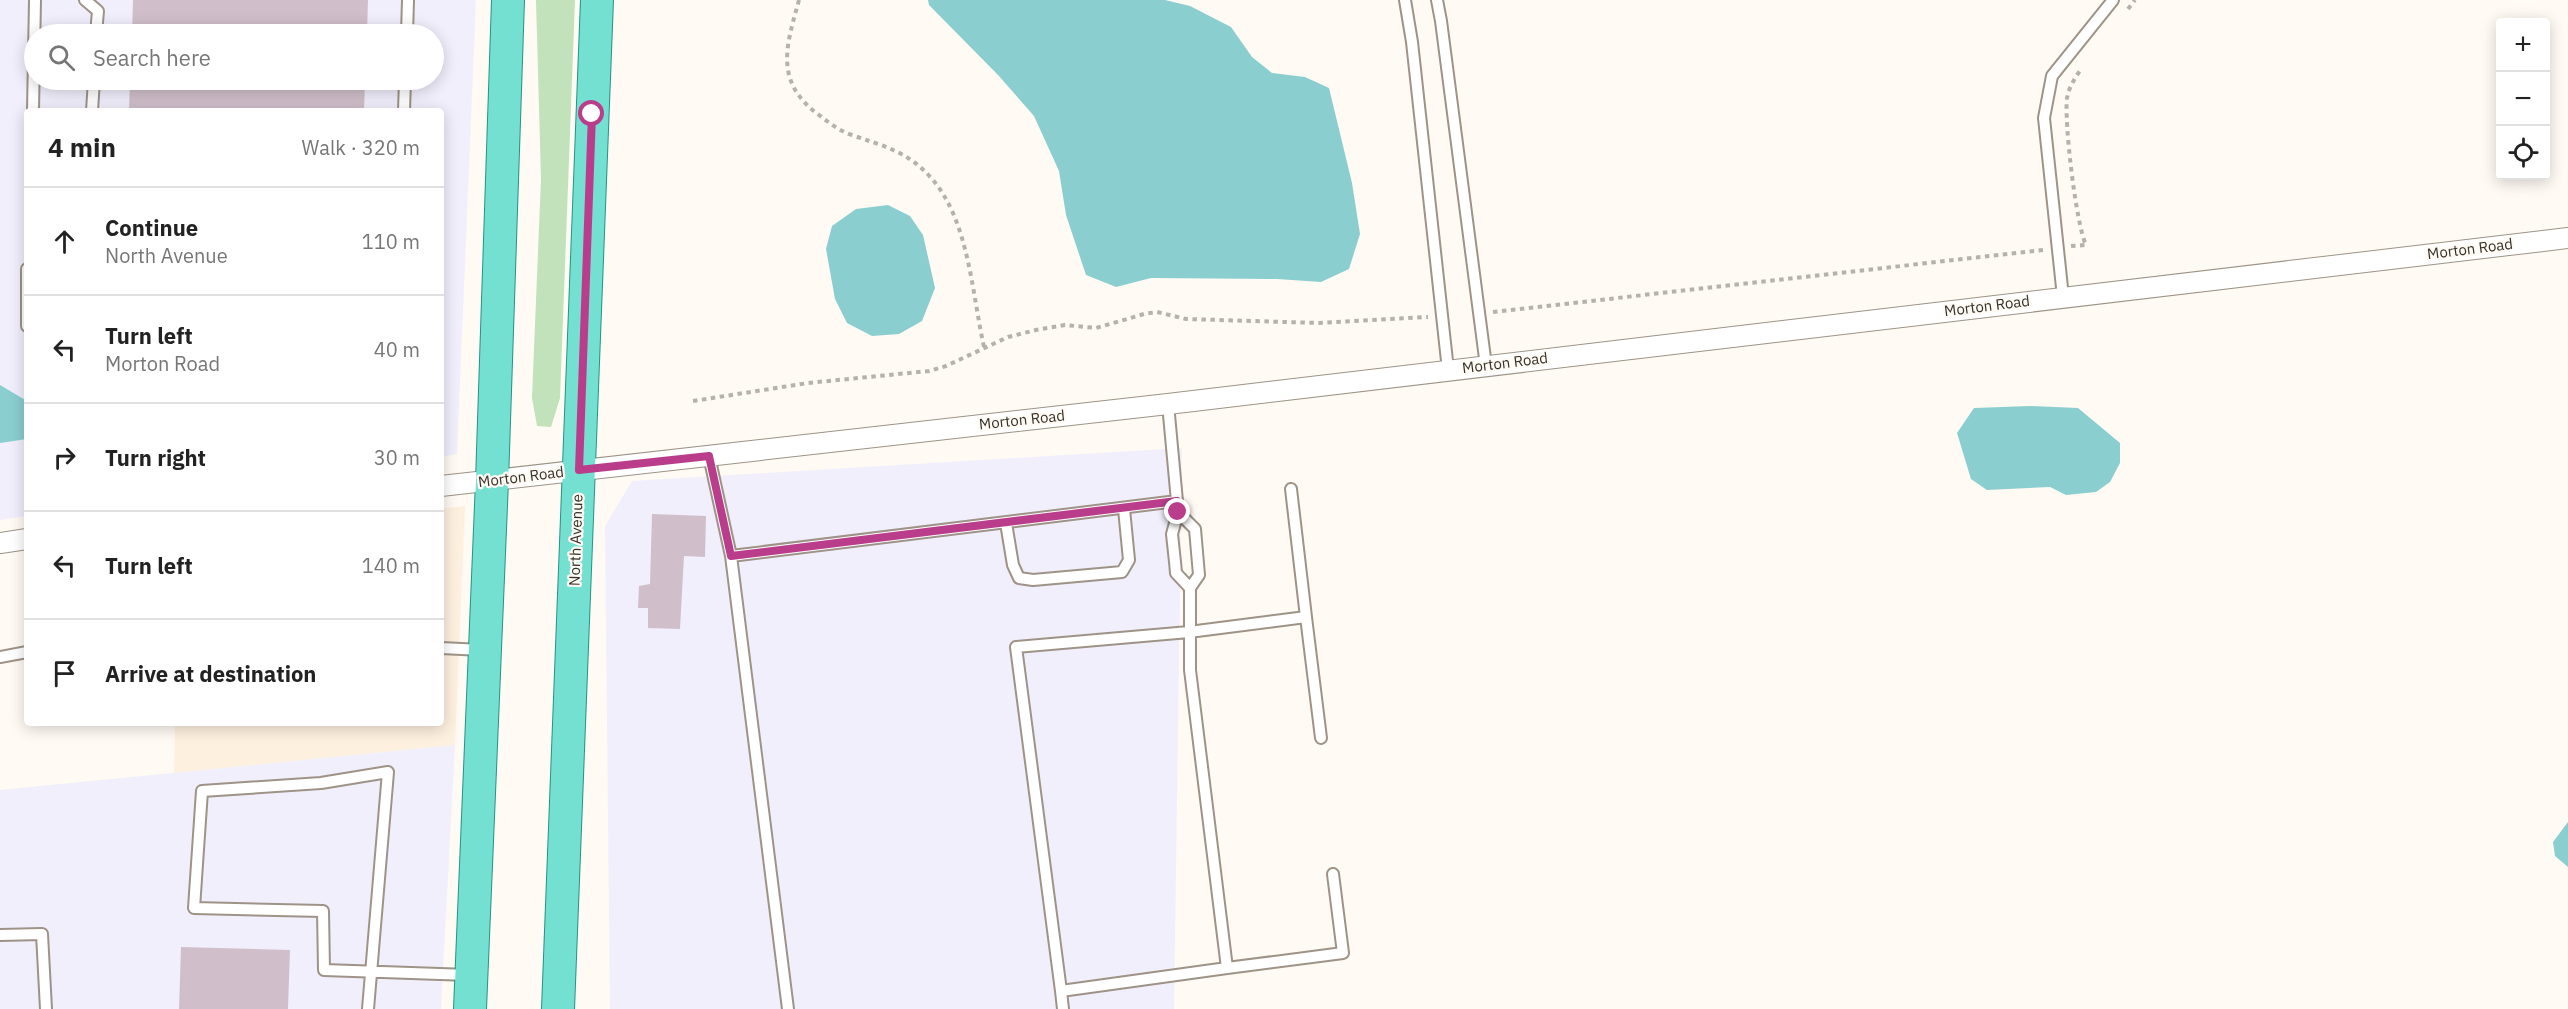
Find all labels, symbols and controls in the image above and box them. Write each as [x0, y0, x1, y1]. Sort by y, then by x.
map controls [2496, 18, 2550, 180]
button: + [2496, 18, 2550, 72]
search box [24, 24, 444, 90]
icon: search [45, 41, 78, 74]
text: Search here [93, 43, 211, 72]
button: − [2496, 72, 2550, 126]
route start [578, 100, 604, 126]
button: locate [2496, 126, 2550, 180]
text: 4 min [48, 130, 116, 164]
text: Walk · 320 m [302, 134, 420, 161]
text: Continue [105, 213, 198, 242]
icon: ahead [48, 225, 81, 258]
text: 110 m [362, 228, 420, 255]
street label: Morton Road [2426, 234, 2514, 263]
text: North Avenue [105, 242, 228, 269]
street label: Morton Road [1943, 291, 2031, 320]
text: Turn left [105, 321, 193, 350]
icon: left [48, 333, 81, 366]
text: 40 m [374, 336, 420, 363]
street label: Morton Road [1461, 348, 1549, 377]
text: Morton Road [105, 350, 220, 377]
street label: Morton Road [978, 406, 1066, 433]
icon: right [48, 441, 81, 474]
text: Turn right [105, 443, 206, 472]
text: 30 m [374, 444, 420, 471]
street label: Morton Road [477, 462, 565, 491]
street label: North Avenue [564, 494, 587, 586]
route end [1164, 498, 1190, 524]
icon: left [48, 549, 81, 582]
text: Turn left [105, 551, 193, 580]
text: 140 m [362, 552, 420, 579]
icon: arrive [48, 657, 81, 690]
text: Arrive at destination [105, 659, 316, 688]

